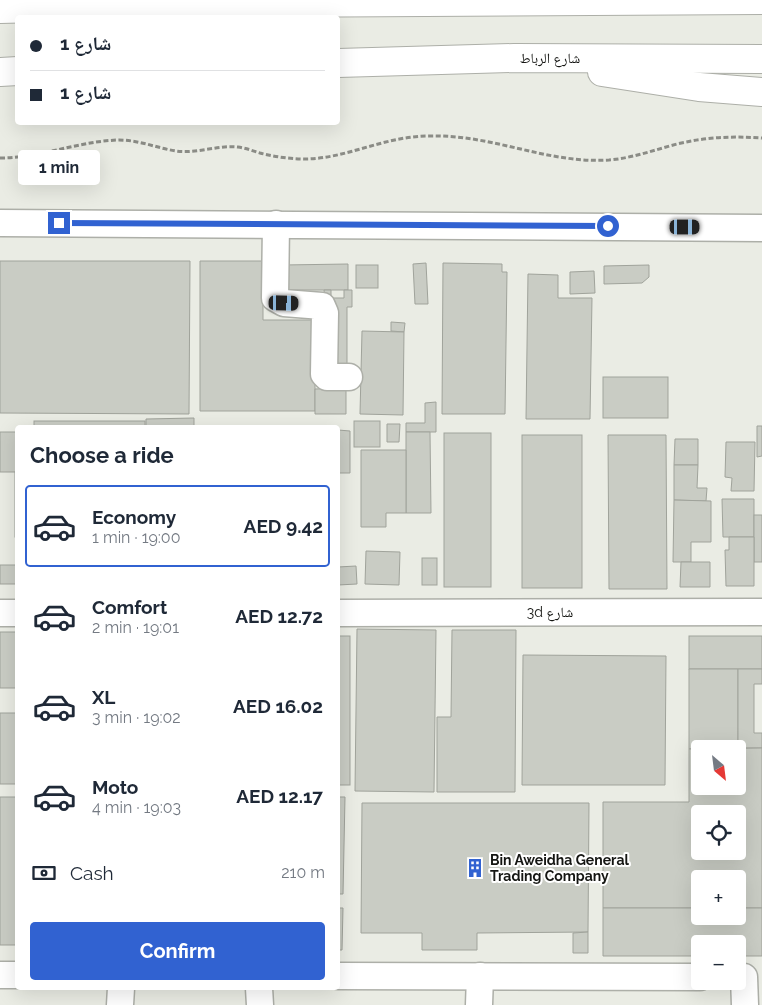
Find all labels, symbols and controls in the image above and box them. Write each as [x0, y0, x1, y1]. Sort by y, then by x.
text: شارع 1 [60, 32, 111, 54]
street label: شارع الرباط [520, 50, 580, 68]
text: شارع 1 [60, 81, 111, 103]
callout: 1 min [18, 150, 100, 186]
text: 1 min [39, 158, 79, 177]
route end [48, 212, 70, 234]
route start [597, 215, 619, 237]
car [670, 220, 700, 235]
car [268, 295, 299, 311]
text: Choose a ride [30, 442, 174, 468]
icon: car [32, 504, 77, 549]
text: Economy [92, 506, 176, 528]
text: AED 9.42 [244, 515, 323, 537]
text: 1 min · 19:00 [92, 528, 180, 547]
icon: car [32, 594, 77, 639]
text: Comfort [92, 596, 167, 618]
street label: 3d شارع [527, 604, 573, 622]
text: AED 12.72 [235, 605, 323, 627]
text: 2 min · 19:01 [92, 618, 179, 637]
icon: car [32, 684, 77, 729]
text: XL [92, 686, 115, 708]
text: AED 16.02 [233, 695, 323, 717]
text: 3 min · 19:02 [92, 708, 181, 727]
north arrow [691, 740, 746, 795]
map controls [691, 740, 746, 990]
icon: car [32, 774, 77, 819]
text: Moto [92, 776, 138, 798]
text: AED 12.17 [236, 785, 323, 807]
text: 4 min · 19:03 [92, 798, 181, 817]
button: locate [691, 805, 746, 860]
place label: Bin Aweidha General Trading Company [490, 852, 629, 884]
building icon: Bin Aweidha General Trading Company [464, 857, 486, 879]
icon: cash [30, 859, 58, 887]
text: Cash [70, 862, 114, 884]
text: 210 m [281, 863, 325, 882]
button: + [691, 870, 746, 925]
button: Confirm [30, 922, 325, 980]
button: − [691, 935, 746, 990]

